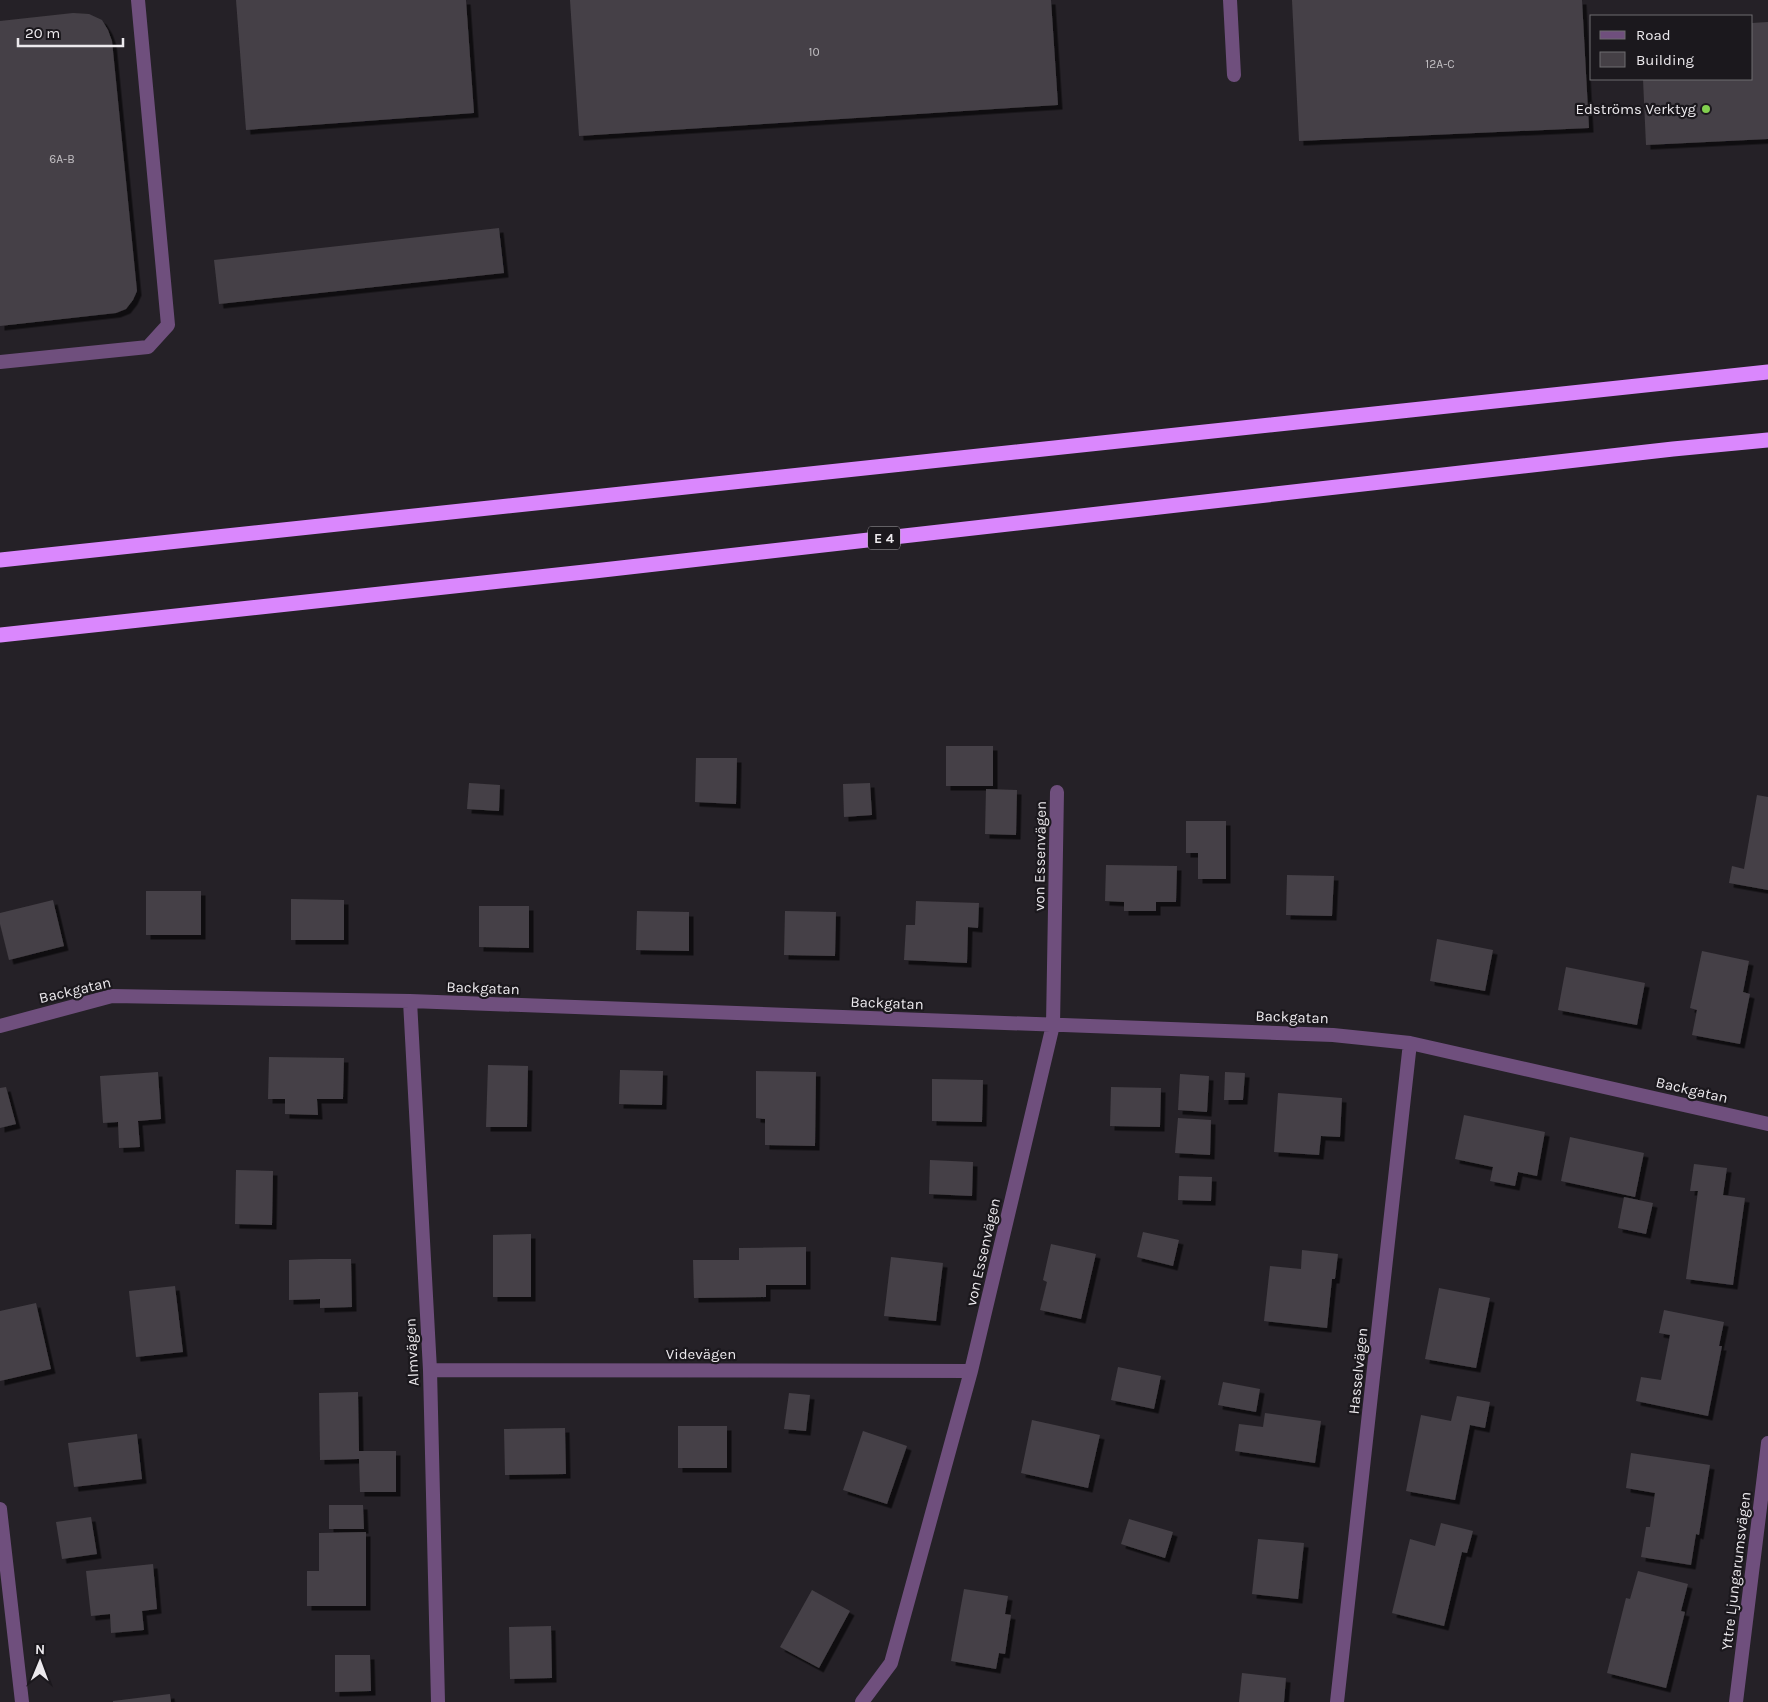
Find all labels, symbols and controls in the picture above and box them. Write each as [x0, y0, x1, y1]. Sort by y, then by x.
scale bar [18, 15, 122, 47]
legend [1590, 15, 1753, 80]
text: 20 m [25, 24, 60, 42]
text: Road [1636, 26, 1671, 44]
house number: 10 [808, 45, 820, 59]
text: Building [1636, 51, 1694, 69]
house number: 12A-C [1425, 57, 1455, 71]
place label: Edströms Verktyg [1576, 100, 1697, 118]
marker: Edströms Verktyg [1700, 103, 1712, 115]
house number: 6A-B [49, 152, 75, 166]
road number: E 4 [868, 526, 900, 550]
street label: von Essenvägen [1030, 801, 1050, 911]
street label: Backgatan [37, 973, 113, 1007]
street label: Backgatan [446, 978, 520, 998]
street label: Backgatan [850, 993, 924, 1013]
street label: Backgatan [1255, 1007, 1329, 1027]
street label: Backgatan [1654, 1073, 1730, 1107]
street label: von Essenvägen [962, 1196, 1004, 1308]
street label: Almvägen [401, 1318, 423, 1386]
street label: Hasselvägen [1345, 1327, 1371, 1415]
street label: Videvägen [666, 1345, 736, 1363]
street label: Yttre Ljungarumsvägen [1717, 1491, 1755, 1651]
north arrow [15, 1637, 65, 1687]
text: N [35, 1641, 45, 1658]

